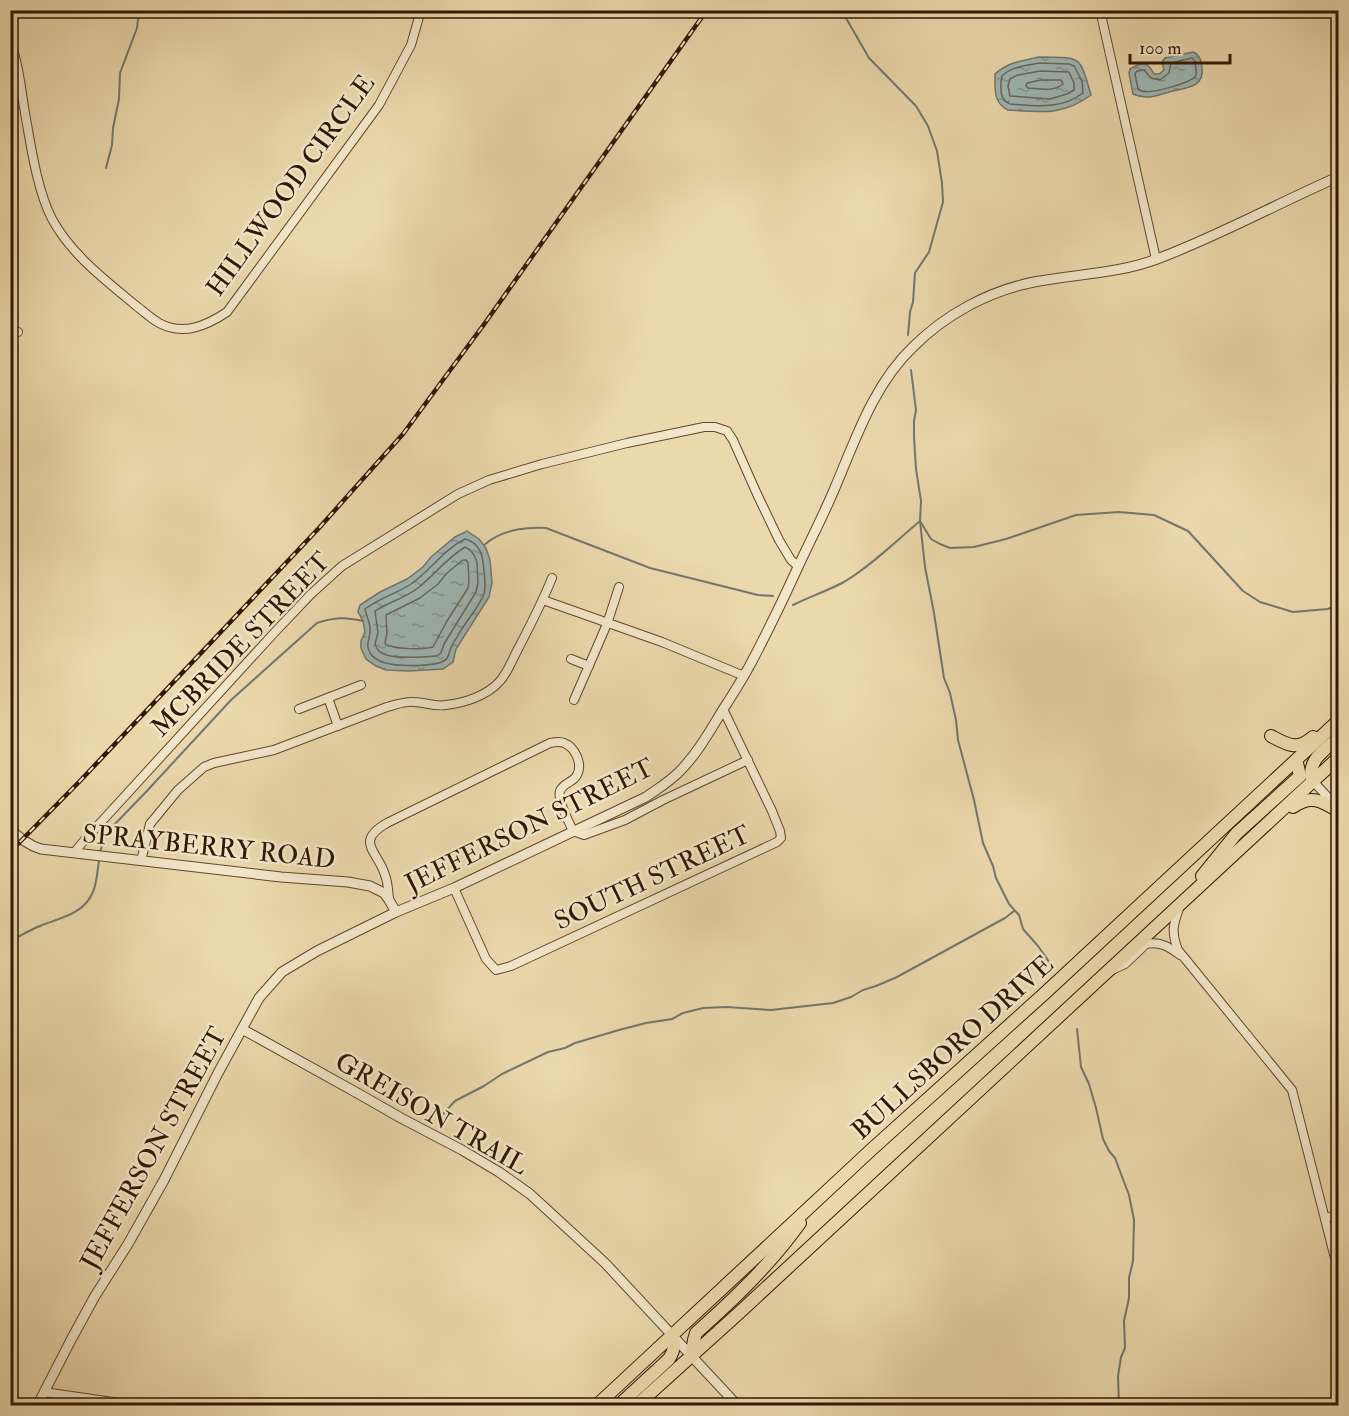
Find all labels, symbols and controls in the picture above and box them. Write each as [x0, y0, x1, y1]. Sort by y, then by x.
scale bar [1130, 27, 1230, 65]
text: 100 m [1139, 37, 1182, 60]
street label: HILLWOOD CIRCLE [200, 69, 382, 303]
street label: MCBRIDE STREET [144, 546, 337, 744]
street label: JEFFERSON STREET [399, 752, 659, 900]
street label: SPRAYBERRY ROAD [81, 818, 337, 876]
street label: SOUTH STREET [549, 819, 755, 937]
street label: BULLSBORO DRIVE [845, 949, 1060, 1147]
street label: JEFFERSON STREET [73, 1022, 234, 1276]
street label: GREISON TRAIL [329, 1046, 534, 1182]

